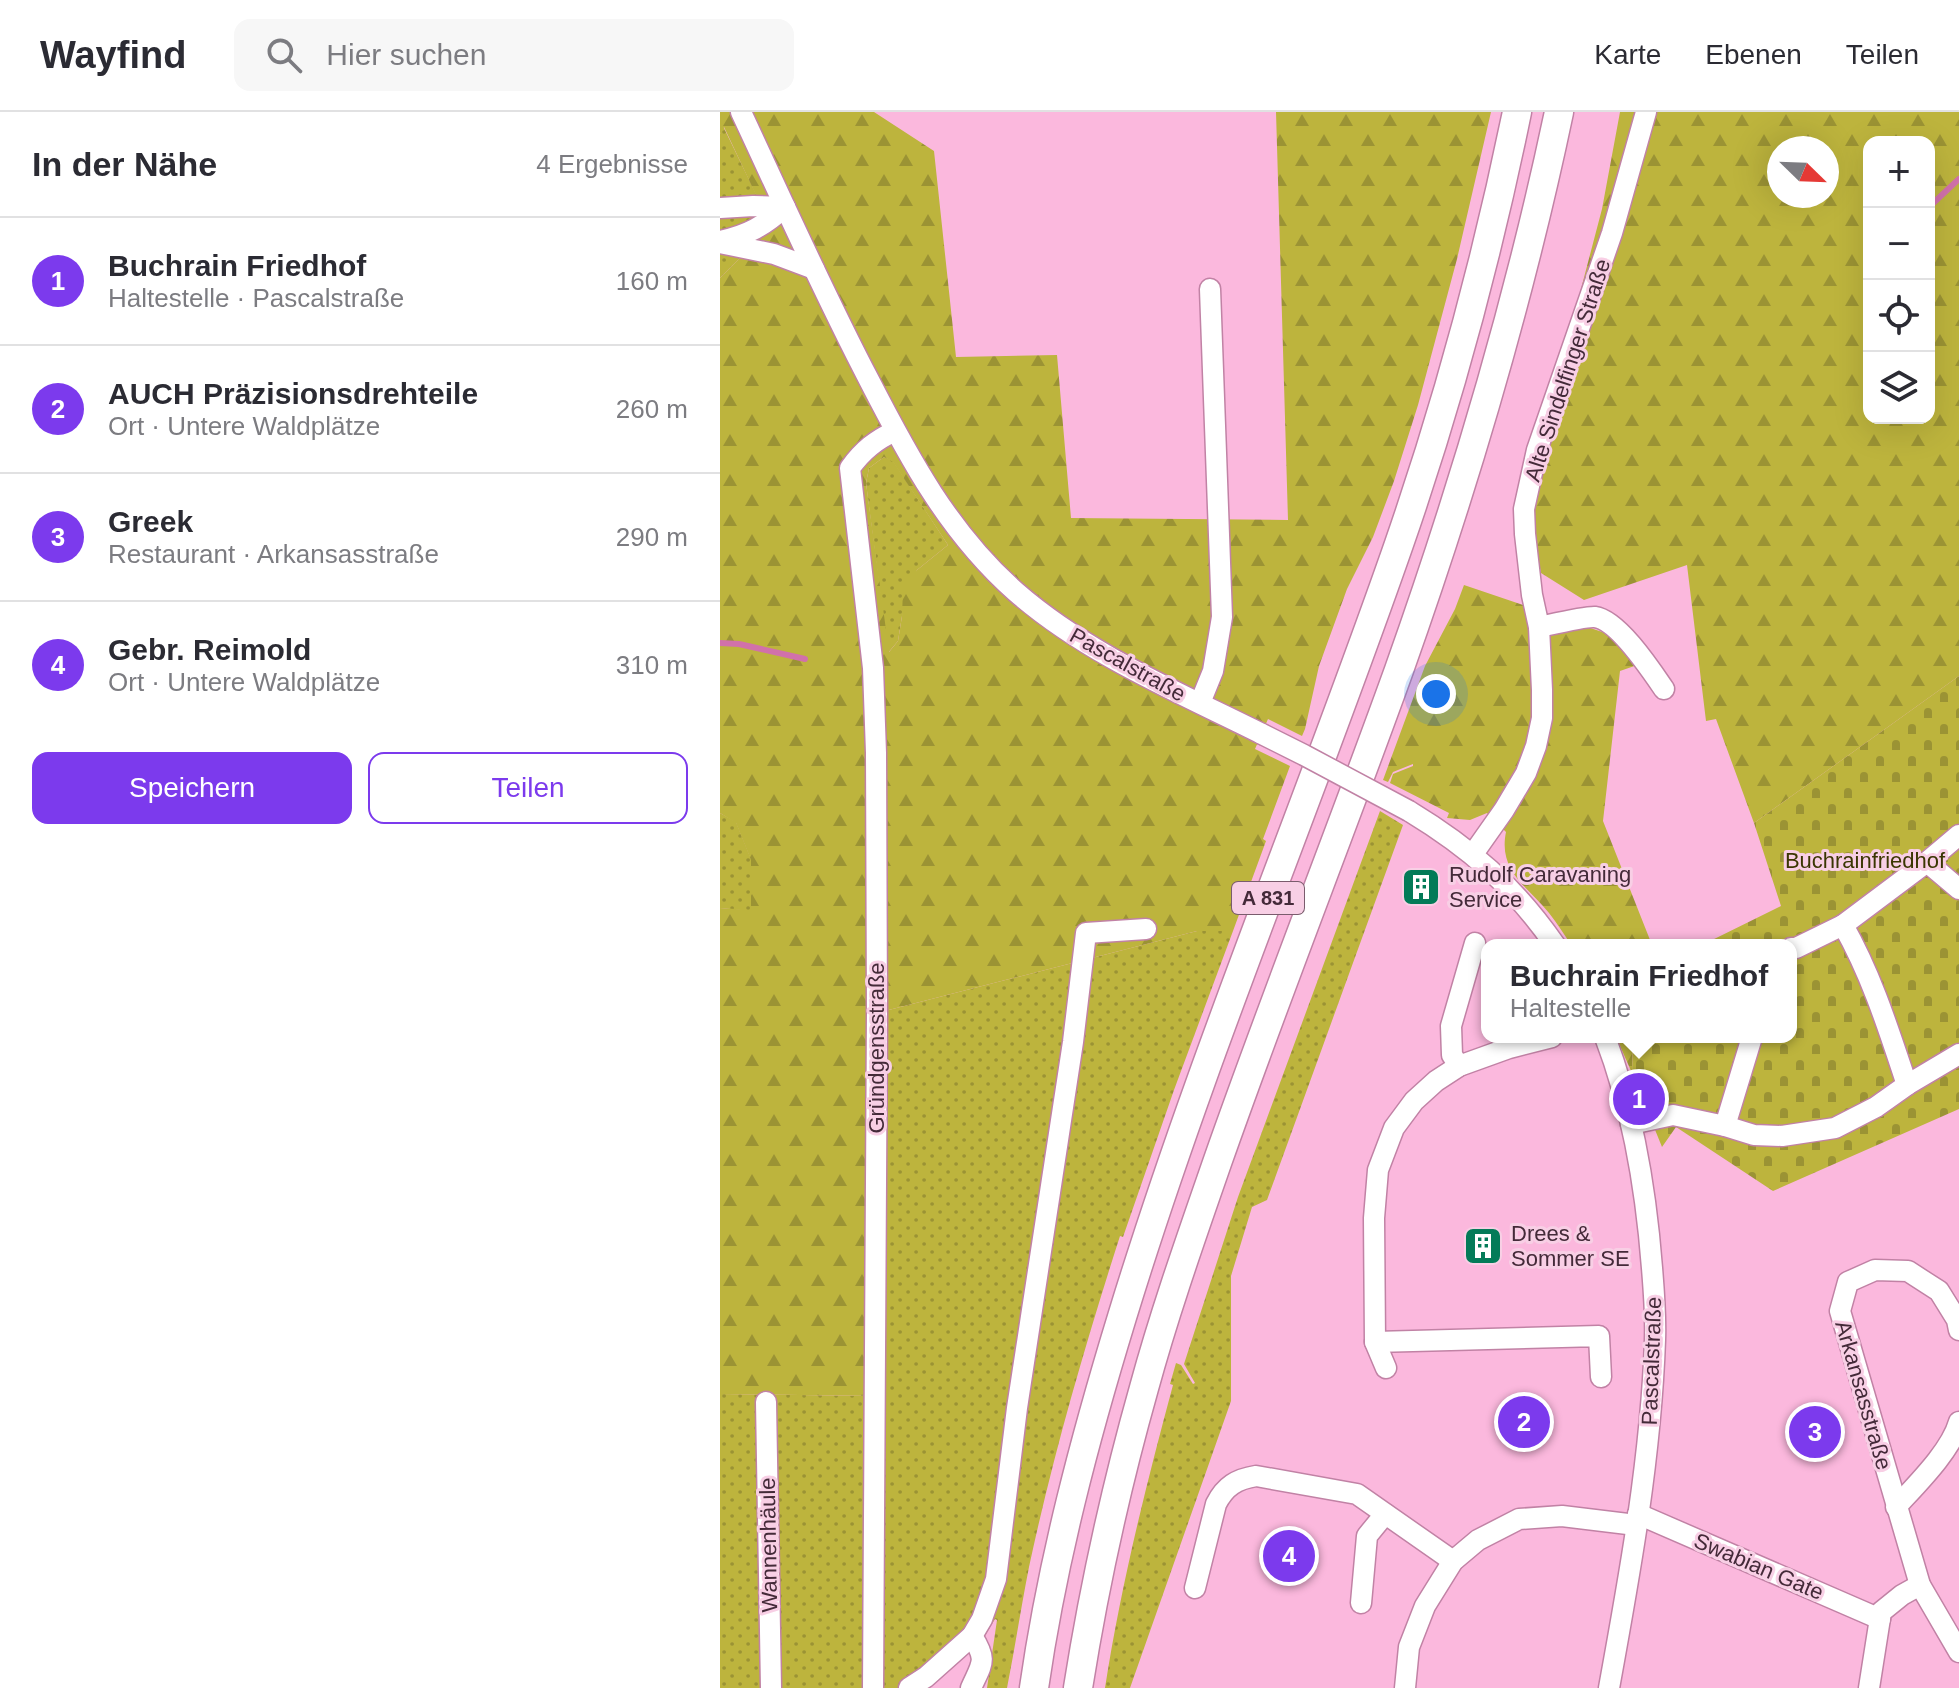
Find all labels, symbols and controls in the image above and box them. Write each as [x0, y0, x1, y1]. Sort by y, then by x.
search box [234, 19, 794, 91]
icon: search [262, 33, 306, 77]
text: Wayfind [40, 34, 186, 76]
text: Hier suchen [326, 38, 486, 71]
text: Karte [1594, 39, 1661, 70]
text: Ebenen [1705, 39, 1802, 70]
text: Teilen [1846, 39, 1919, 70]
north arrow [1767, 136, 1839, 208]
map controls [1863, 136, 1935, 424]
button: + [1863, 136, 1935, 208]
text: In der Nähe [32, 145, 217, 183]
text: 4 Ergebnisse [536, 149, 688, 179]
button: − [1863, 208, 1935, 280]
text: Buchrain Friedhof [108, 249, 366, 282]
street label: Alte Sindelfinger Straße [1520, 256, 1615, 485]
text: 1 [51, 266, 65, 296]
text: 160 m [616, 266, 688, 296]
button: locate [1863, 280, 1935, 352]
text: Haltestelle · Pascalstraße [108, 283, 404, 313]
button: layers [1863, 352, 1935, 424]
text: AUCH Präzisionsdrehteile [108, 377, 478, 410]
text: 2 [51, 394, 65, 424]
text: 260 m [616, 394, 688, 424]
text: Ort · Untere Waldplätze [108, 411, 380, 441]
text: Greek [108, 505, 193, 538]
text: 3 [51, 522, 65, 552]
text: 290 m [616, 522, 688, 552]
text: Restaurant · Arkansasstraße [108, 539, 439, 569]
street label: Pascalstraße [1066, 622, 1190, 706]
text: Gebr. Reimold [108, 633, 311, 666]
text: 4 [51, 650, 65, 680]
text: 310 m [616, 650, 688, 680]
text: Ort · Untere Waldplätze [108, 667, 380, 697]
your location [1416, 674, 1456, 714]
button: Speichern [32, 752, 352, 824]
button: Teilen [368, 752, 688, 824]
park label: Buchrainfriedhof [1785, 848, 1946, 873]
place label: Rudolf Caravaning Service [1449, 862, 1631, 912]
building icon: Rudolf Caravaning Service [1400, 866, 1442, 908]
road number: A 831 [1232, 882, 1304, 914]
popup [1481, 939, 1797, 1043]
text: Buchrain Friedhof [1510, 959, 1768, 992]
street label: Gründgensstraße [864, 962, 889, 1134]
text: Haltestelle [1510, 993, 1631, 1023]
pin: 1 [1613, 1069, 1665, 1129]
place label: Drees & Sommer SE [1511, 1221, 1630, 1271]
building icon: Drees & Sommer SE [1462, 1225, 1504, 1267]
street label: Pascalstraße [1637, 1296, 1666, 1426]
street label: Arkansasstraße [1830, 1318, 1897, 1473]
pin: 2 [1498, 1392, 1550, 1452]
pin: 3 [1789, 1402, 1841, 1462]
street label: Wannenhäule [755, 1477, 782, 1613]
pin: 4 [1263, 1526, 1315, 1586]
street label: Swabian Gate [1690, 1528, 1827, 1605]

